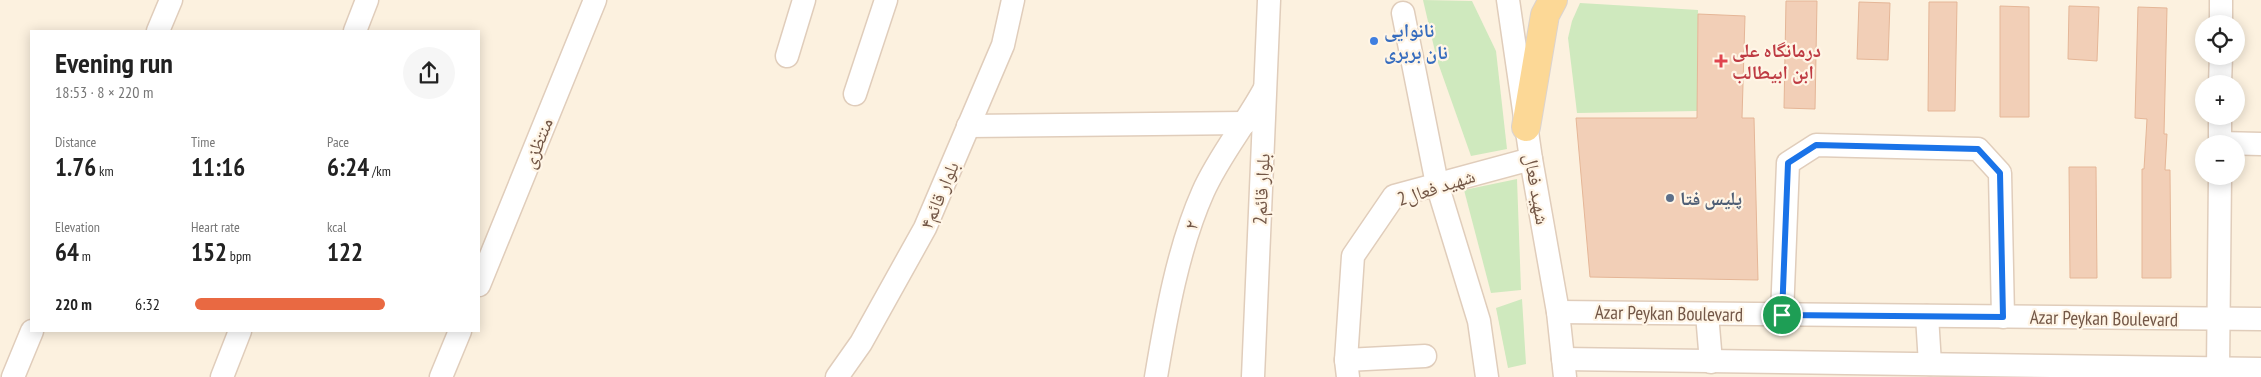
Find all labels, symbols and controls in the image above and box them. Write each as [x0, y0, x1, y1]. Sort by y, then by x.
map controls [2195, 15, 2245, 185]
button: locate [2195, 15, 2245, 65]
place label: نانوایی نان بربری [1384, 18, 1448, 64]
marker: نانوایی نان بربری [1368, 35, 1380, 47]
place label: درمانگاه علی ابن ابیطالب [1732, 38, 1821, 84]
text: Evening run [55, 44, 173, 81]
button: share [403, 47, 455, 99]
marker: درمانگاه علی ابن ابیطالب [1714, 54, 1728, 68]
button: + [2195, 75, 2245, 125]
text: 18:53 · 8 × 220 m [55, 82, 153, 102]
street label: منتظزی [516, 114, 558, 172]
text: Distance [55, 133, 96, 151]
text: Time [191, 133, 215, 151]
text: Pace [327, 133, 349, 151]
button: − [2195, 135, 2245, 185]
text: 1.76 [55, 151, 96, 183]
text: 11:16 [191, 151, 245, 183]
text: 6:24 [327, 151, 369, 183]
street label: شهید فعال [1519, 152, 1555, 226]
street label: 2بلوار قائم [1247, 153, 1276, 225]
street label: بلوار قائم۴ [914, 158, 965, 233]
text: km [96, 162, 114, 180]
text: /km [369, 162, 391, 180]
street label: شهید فعال2 [1394, 163, 1478, 211]
place label: پلیس فتا [1680, 186, 1742, 210]
marker: پلیس فتا [1664, 192, 1676, 204]
street label: ۲ [1178, 217, 1204, 233]
text: Elevation [55, 218, 100, 236]
text: Heart rate [191, 218, 240, 236]
text: kcal [327, 218, 346, 236]
text: 64 [55, 236, 79, 268]
text: 152 [191, 236, 227, 268]
text: 122 [327, 236, 363, 268]
text: m [79, 247, 91, 265]
text: bpm [227, 247, 251, 265]
text: 220 m [55, 294, 92, 314]
text: 6:32 [135, 294, 160, 314]
pin [1761, 294, 1803, 336]
street label: Azar Peykan Boulevard [1595, 300, 1743, 326]
icon: arrive [1768, 301, 1796, 329]
street label: Azar Peykan Boulevard [2030, 305, 2178, 331]

